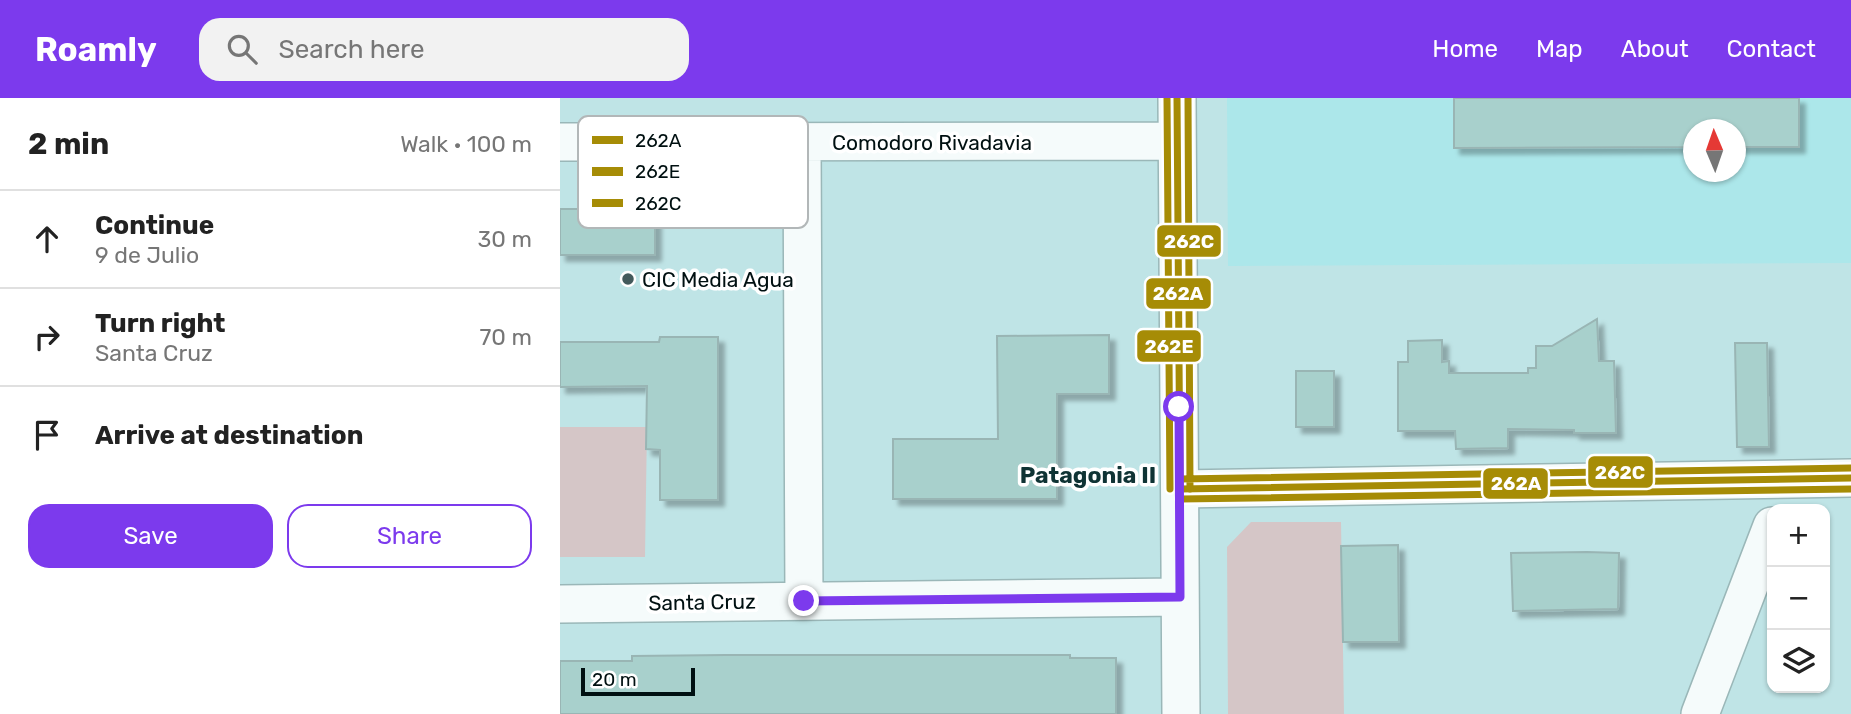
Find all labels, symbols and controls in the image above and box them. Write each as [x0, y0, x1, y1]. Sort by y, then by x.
search box [199, 18, 689, 81]
text: Roamly [35, 30, 157, 69]
icon: search [223, 30, 261, 68]
text: Search here [279, 34, 424, 65]
text: Home [1432, 35, 1498, 63]
text: Map [1536, 35, 1583, 63]
text: About [1621, 35, 1689, 63]
text: Contact [1727, 35, 1816, 63]
legend [578, 116, 808, 228]
north arrow [1683, 119, 1746, 182]
text: 2 min [28, 126, 109, 162]
text: 262A [635, 129, 682, 152]
text: Walk · 100 m [400, 130, 532, 158]
street label: Comodoro Rivadavia [832, 130, 1032, 155]
text: 262E [635, 160, 680, 183]
text: 262C [635, 192, 681, 215]
text: Continue [95, 210, 214, 241]
icon: ahead [28, 220, 66, 258]
line badge: 262C [1156, 224, 1222, 258]
text: 30 m [477, 225, 532, 253]
text: 262C [1164, 230, 1214, 253]
text: 9 de Julio [95, 241, 199, 269]
place label: CIC Media Agua [642, 267, 794, 292]
marker: CIC Media Agua [620, 271, 636, 287]
line badge: 262A [1145, 277, 1212, 310]
text: 262A [1153, 282, 1204, 305]
text: Turn right [95, 308, 225, 339]
icon: right [28, 318, 66, 356]
text: 70 m [480, 323, 532, 351]
line badge: 262E [1136, 329, 1202, 363]
text: 262E [1144, 335, 1194, 358]
text: Santa Cruz [95, 339, 213, 367]
route start [1163, 391, 1194, 422]
icon: arrive [28, 416, 66, 454]
text: Arrive at destination [95, 420, 363, 451]
line badge: 262C [1587, 455, 1654, 489]
district label: Patagonia II [1020, 461, 1156, 489]
text: 262C [1595, 461, 1645, 484]
line badge: 262A [1482, 467, 1549, 500]
text: 262A [1491, 472, 1542, 495]
button: Save [28, 504, 273, 568]
button: Share [287, 504, 532, 568]
map controls [1767, 504, 1830, 693]
button: + [1767, 504, 1830, 567]
button: − [1767, 567, 1830, 630]
route end [788, 585, 819, 616]
street label: Santa Cruz [648, 589, 756, 615]
button: layers [1767, 630, 1830, 693]
scale bar [581, 665, 695, 697]
text: 20 m [592, 668, 637, 691]

